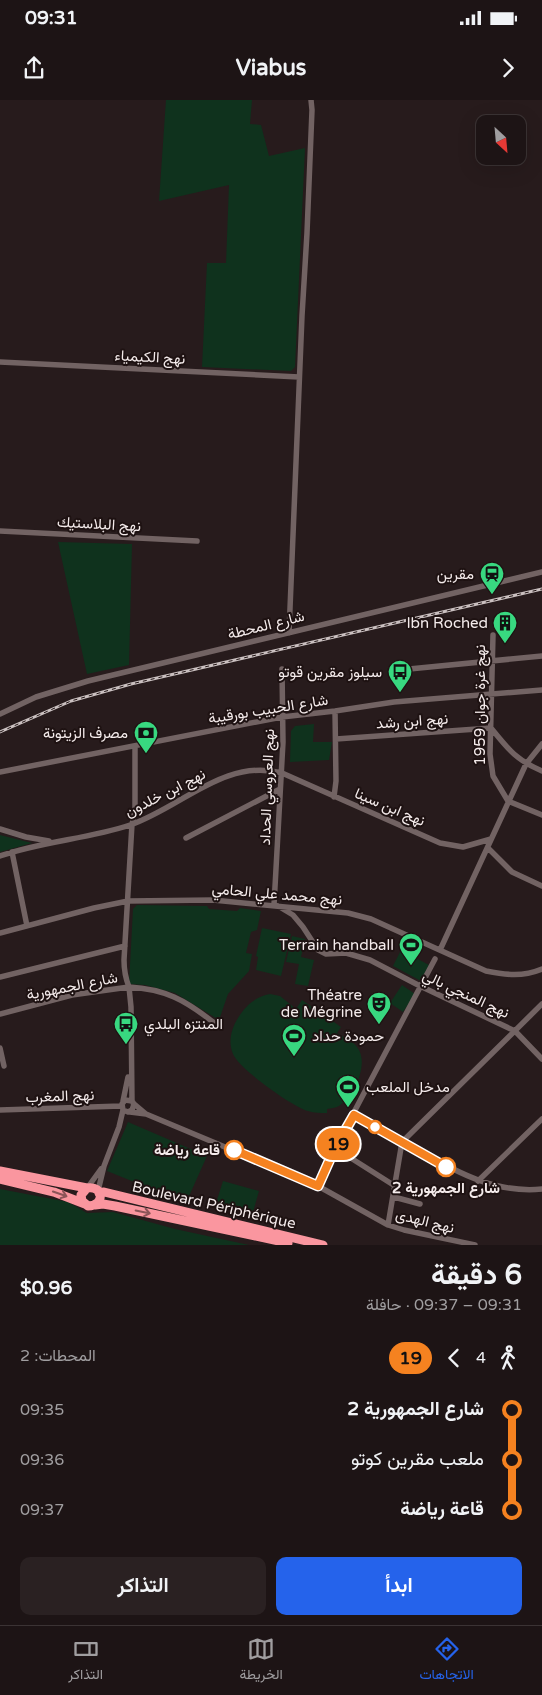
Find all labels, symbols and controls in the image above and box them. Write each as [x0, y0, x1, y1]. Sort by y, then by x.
text: 09:31 [25, 7, 78, 29]
icon: share [20, 54, 48, 82]
icon: forward [494, 54, 522, 82]
text: Viabus [236, 55, 306, 81]
north arrow [476, 115, 526, 165]
map controls [476, 115, 526, 165]
street label: نهج الكيمياء [114, 346, 186, 370]
street label: نهج البلاستيك [56, 513, 142, 537]
station icon: مقرين [479, 561, 505, 595]
place label: مقرين [437, 565, 474, 584]
street label: شارع المحطة [226, 607, 307, 645]
building icon: Ibn Roched [492, 610, 518, 644]
place label: Ibn Roched [406, 614, 488, 632]
street label: نهج غرة جوان 1959 [471, 644, 491, 766]
bus stop icon: سيلوز مقرين قوتو [387, 659, 413, 693]
place label: سيلوز مقرين قوتو [278, 663, 382, 682]
street label: شارع الحبيب بورقيبة [207, 691, 330, 729]
street label: نهج ابن رشد [375, 709, 449, 734]
bank icon: مصرف الزيتونة [133, 720, 159, 754]
place label: مصرف الزيتونة [43, 724, 128, 742]
street label: نهج العروسي الحداد [256, 728, 282, 846]
street label: نهج ابن خلدون [122, 765, 209, 823]
street label: نهج ابن سينا [351, 784, 428, 832]
street label: نهج محمد علي الحامي [211, 879, 343, 913]
sports icon: Terrain handball [398, 932, 424, 966]
place label: Terrain handball [279, 936, 394, 954]
street label: نهج المنجي بالي [418, 966, 512, 1026]
street label: شارع الجمهورية [25, 968, 120, 1006]
place label: Théatre de Mégrine [281, 986, 362, 1021]
theatre icon: Théatre de Mégrine [366, 991, 392, 1025]
bus stop icon: المنتزه البلدي [113, 1011, 139, 1045]
place label: المنتزه البلدي [144, 1015, 223, 1037]
sports icon: حمودة حداد [281, 1023, 307, 1057]
place label: حمودة حداد [312, 1027, 384, 1045]
sports icon: مدخل الملعب [335, 1074, 361, 1108]
place label: مدخل الملعب [366, 1078, 450, 1096]
street label: نهج المغرب [25, 1086, 95, 1108]
unlabelled marker [368, 1120, 382, 1134]
line badge: 19 [316, 1128, 360, 1160]
text: 19 [327, 1133, 349, 1155]
marker: قاعة رياضة [224, 1140, 244, 1160]
place label: قاعة رياضة [154, 1141, 220, 1159]
marker: شارع الجمهورية 2 [436, 1157, 456, 1177]
street label: Boulevard Périphérique [130, 1177, 298, 1233]
place label: شارع الجمهورية 2 [392, 1179, 500, 1198]
one-way arrow [52, 1190, 67, 1199]
street label: نهج الهدى [393, 1205, 456, 1239]
one-way arrow [134, 1208, 150, 1217]
text: 6 دقيقة [431, 1258, 522, 1292]
text: $0.96 [20, 1277, 72, 1299]
text: 09:31 – 09:37 · حافلة [366, 1295, 522, 1315]
icon: back [440, 1344, 468, 1372]
icon: walk [494, 1344, 522, 1372]
text: المحطات: 2 [20, 1346, 96, 1366]
text: 19 [399, 1347, 422, 1369]
text: 4 [476, 1348, 486, 1368]
text: شارع الجمهورية 2 [347, 1398, 484, 1420]
text: 09:35 [20, 1400, 64, 1420]
text: ملعب مقرين كوتو [351, 1448, 484, 1470]
text: 09:36 [20, 1450, 64, 1470]
text: قاعة رياضة [400, 1498, 484, 1520]
text: 09:37 [20, 1500, 64, 1520]
button: التذاكر [20, 1557, 266, 1615]
button: ابدأ [276, 1557, 522, 1615]
tab: التذاكر [68, 1635, 103, 1687]
tab: الخريطة [240, 1635, 283, 1687]
tab: الاتجاهات [419, 1635, 474, 1687]

